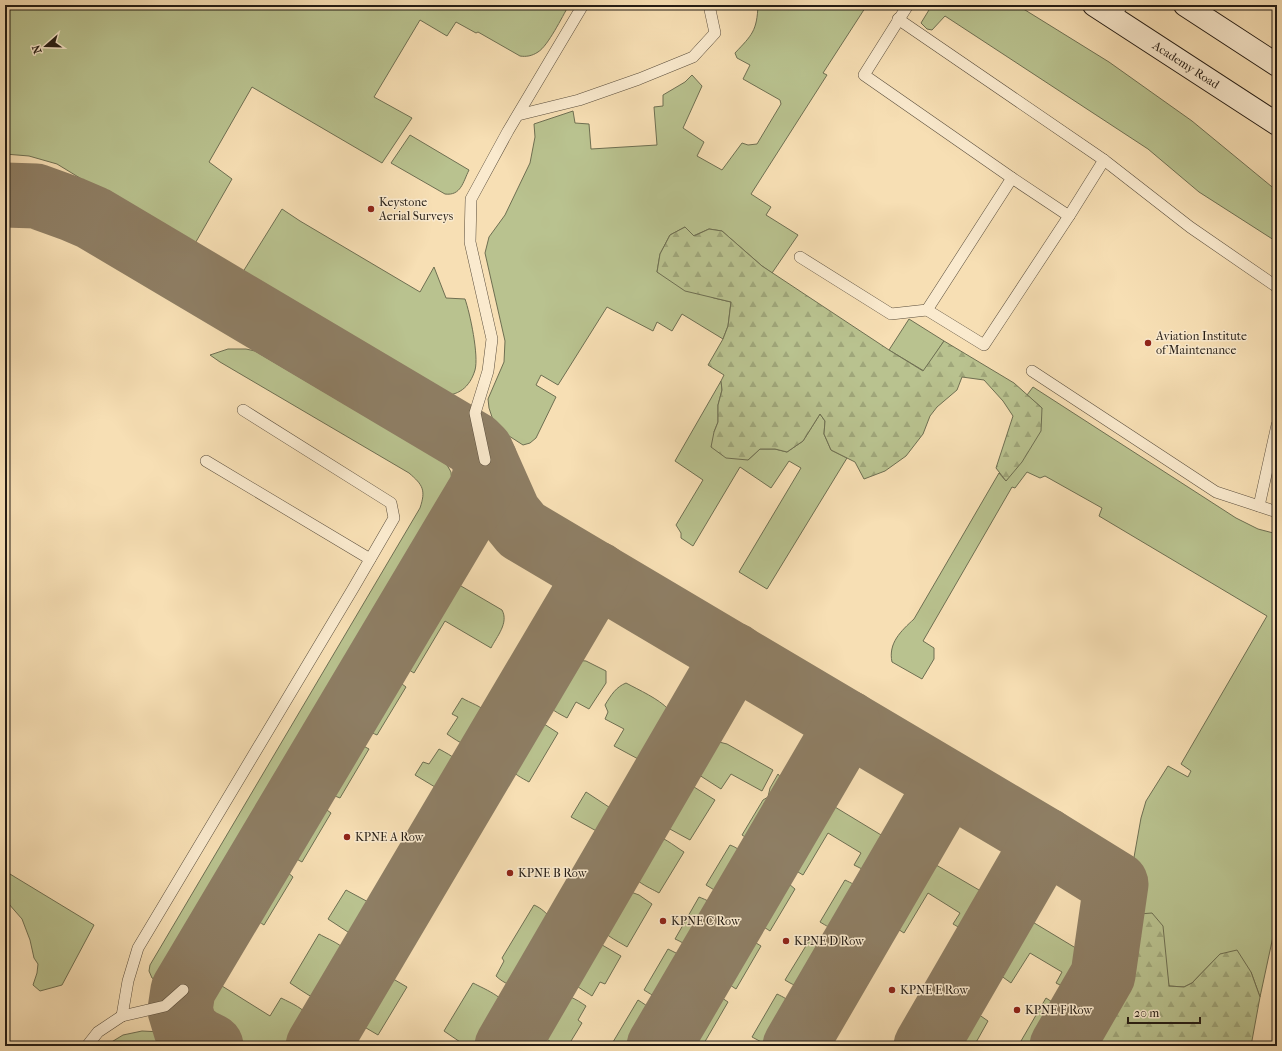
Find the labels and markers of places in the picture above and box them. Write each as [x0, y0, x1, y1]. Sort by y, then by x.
place label: Keystone Aerial Surveys [378, 195, 454, 223]
marker: Keystone Aerial Surveys [366, 204, 376, 214]
place label: Aviation Institute of Maintenance [1155, 329, 1247, 357]
marker: Aviation Institute of Maintenance [1143, 338, 1153, 348]
place label: KPNE A Row [355, 830, 425, 844]
marker: KPNE A Row [342, 832, 352, 842]
place label: KPNE B Row [518, 866, 588, 880]
marker: KPNE B Row [505, 868, 515, 878]
place label: KPNE C Row [671, 914, 741, 928]
marker: KPNE C Row [658, 916, 668, 926]
place label: KPNE D Row [794, 934, 865, 948]
marker: KPNE D Row [781, 936, 791, 946]
place label: KPNE E Row [900, 983, 969, 997]
marker: KPNE E Row [887, 985, 897, 995]
place label: KPNE F Row [1025, 1003, 1093, 1017]
marker: KPNE F Row [1012, 1005, 1022, 1015]

